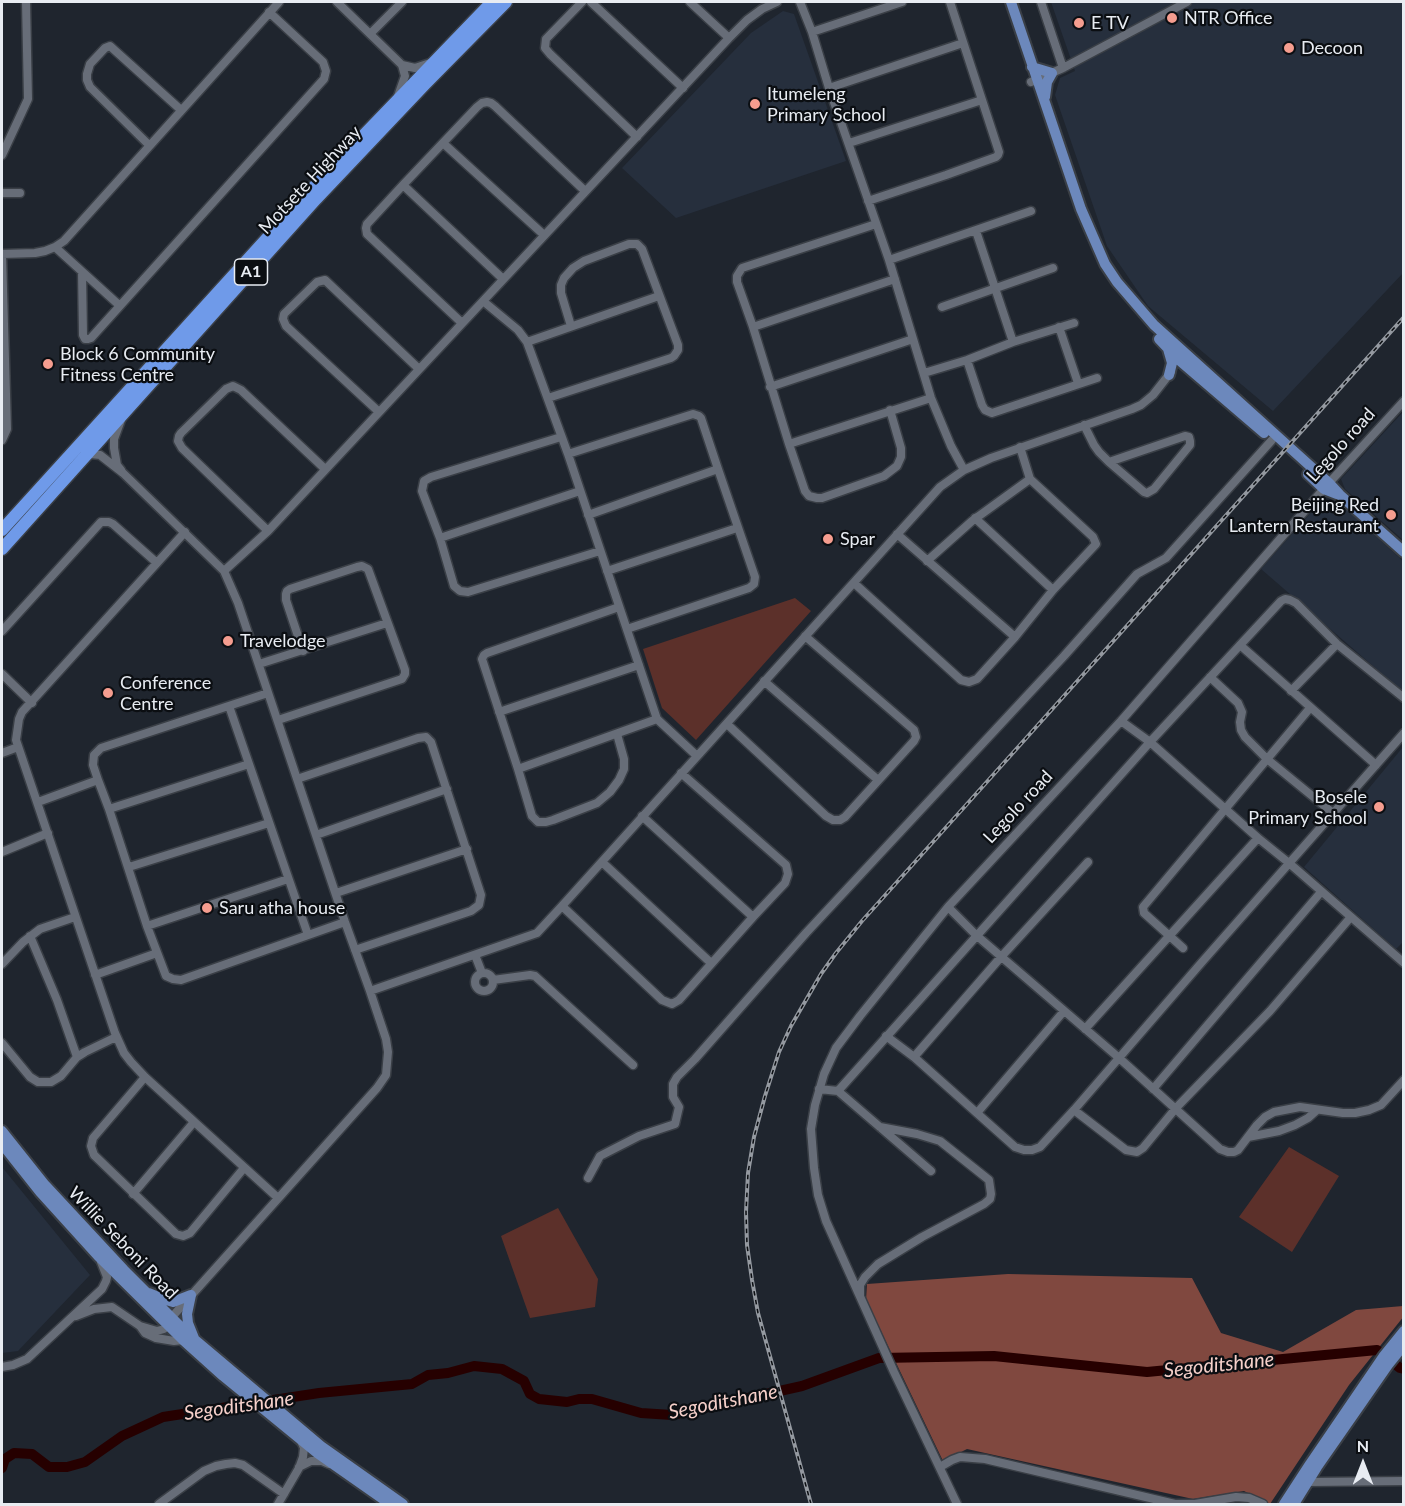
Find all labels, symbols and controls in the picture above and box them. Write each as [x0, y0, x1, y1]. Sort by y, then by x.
place label: NTR Office [1184, 7, 1273, 29]
marker: NTR Office [1165, 11, 1179, 25]
place label: E TV [1091, 12, 1129, 34]
marker: E TV [1072, 16, 1086, 30]
place label: Decoon [1301, 37, 1363, 59]
marker: Decoon [1282, 41, 1296, 55]
place label: Itumeleng Primary School [767, 83, 886, 125]
marker: Itumeleng Primary School [748, 97, 762, 111]
street label: Motsete Highway [254, 121, 366, 239]
road number: A1 [234, 259, 268, 285]
place label: Block 6 Community Fitness Centre [60, 343, 215, 386]
marker: Block 6 Community Fitness Centre [41, 357, 55, 371]
street label: Legolo road [1302, 404, 1380, 486]
place label: Beijing Red Lantern Restaurant [1229, 494, 1379, 536]
marker: Beijing Red Lantern Restaurant [1384, 508, 1398, 522]
place label: Spar [840, 528, 875, 550]
marker: Spar [821, 532, 835, 546]
place label: Travelodge [240, 630, 326, 652]
marker: Travelodge [221, 634, 235, 648]
place label: Conference Centre [120, 672, 211, 714]
marker: Conference Centre [101, 686, 115, 700]
street label: Legolo road [979, 766, 1057, 848]
place label: Bosele Primary School [1248, 786, 1367, 828]
marker: Bosele Primary School [1372, 800, 1386, 814]
place label: Saru atha house [219, 897, 345, 919]
marker: Saru atha house [200, 901, 214, 915]
street label: Willie Seboni Road [64, 1182, 182, 1304]
water label: Segoditshane [1163, 1347, 1275, 1383]
water label: Segoditshane [666, 1380, 780, 1424]
water label: Segoditshane [182, 1386, 296, 1426]
north arrow [1333, 1434, 1393, 1494]
text: N [1357, 1436, 1369, 1455]

